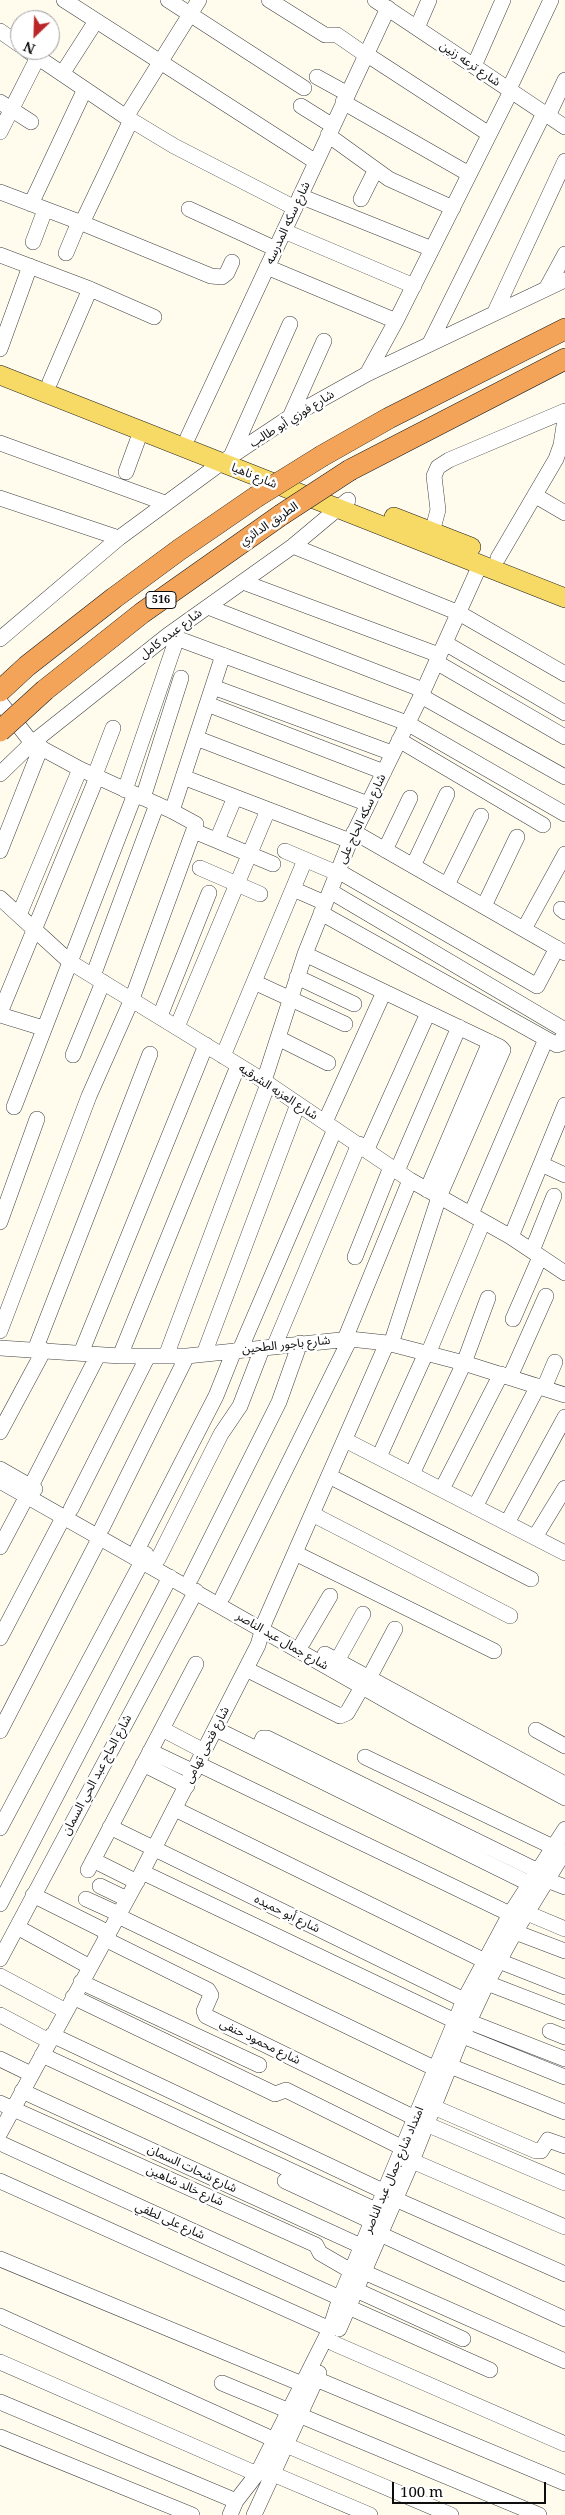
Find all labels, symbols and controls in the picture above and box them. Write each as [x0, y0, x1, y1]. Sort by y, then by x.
north arrow [10, 10, 60, 60]
text: N [20, 37, 38, 59]
street label: شارع ترعه زنين [437, 38, 503, 90]
street label: شارع سكه المدرسه [263, 179, 313, 267]
street label: شارع فوزي أبو طالب [247, 387, 337, 451]
street label: شارع ناهيا [229, 460, 279, 492]
street label: الطريق الدائري [237, 499, 301, 549]
road number: 516 [146, 592, 176, 608]
street label: شارع عبده كامل [137, 606, 205, 662]
street label: شارع سكه الحاج على [335, 772, 389, 866]
street label: شارع العزبه الشرقيه [236, 1061, 320, 1123]
street label: شارع باجور الطحين [241, 1333, 331, 1357]
street label: شارع جمال عبد الناصر [233, 1609, 331, 1673]
street label: شارع فتحى تهامى [181, 1704, 233, 1786]
street label: شارع الحاج عبد الحي السمان [59, 1712, 135, 1838]
street label: شارع أبو حميده [252, 1892, 322, 1936]
street label: شارع محمود حنفى [217, 2016, 303, 2068]
street label: امتداد شارع جمال عبد الناصر [361, 2105, 427, 2235]
street label: شارع شحات السمان [145, 2142, 239, 2196]
street label: شارع خالد شاهين [144, 2163, 226, 2209]
street label: شارع على لطفي [133, 2199, 207, 2243]
scale bar [395, 2472, 549, 2504]
text: 100 m [400, 2481, 443, 2501]

